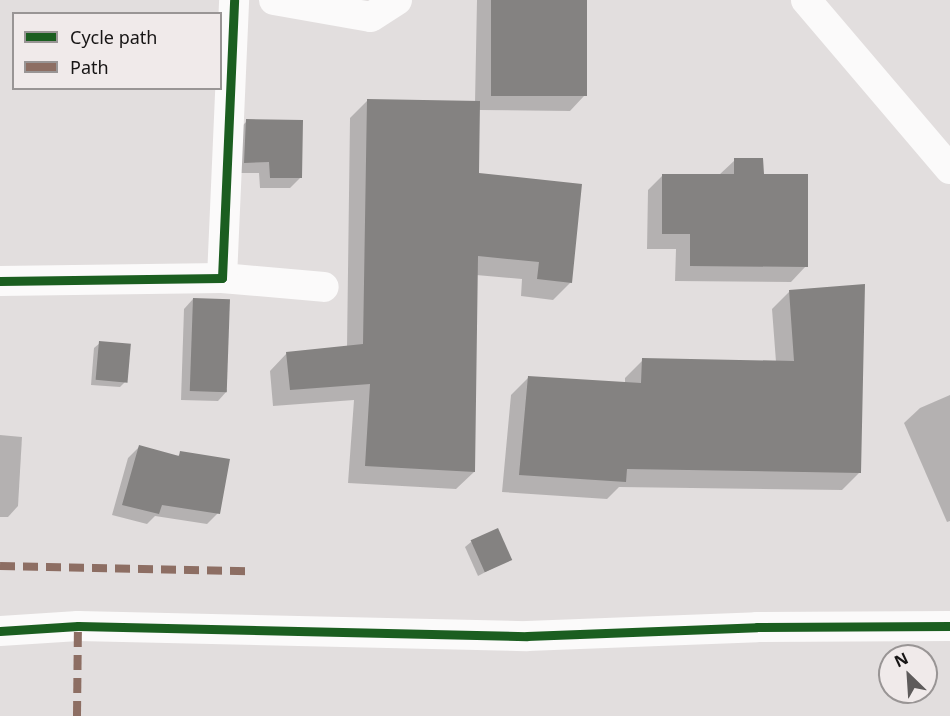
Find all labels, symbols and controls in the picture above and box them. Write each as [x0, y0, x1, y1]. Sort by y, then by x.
legend [12, 12, 222, 90]
text: Cycle path [70, 25, 157, 49]
text: Path [70, 55, 109, 79]
north arrow [878, 644, 938, 704]
text: N [891, 647, 912, 672]

